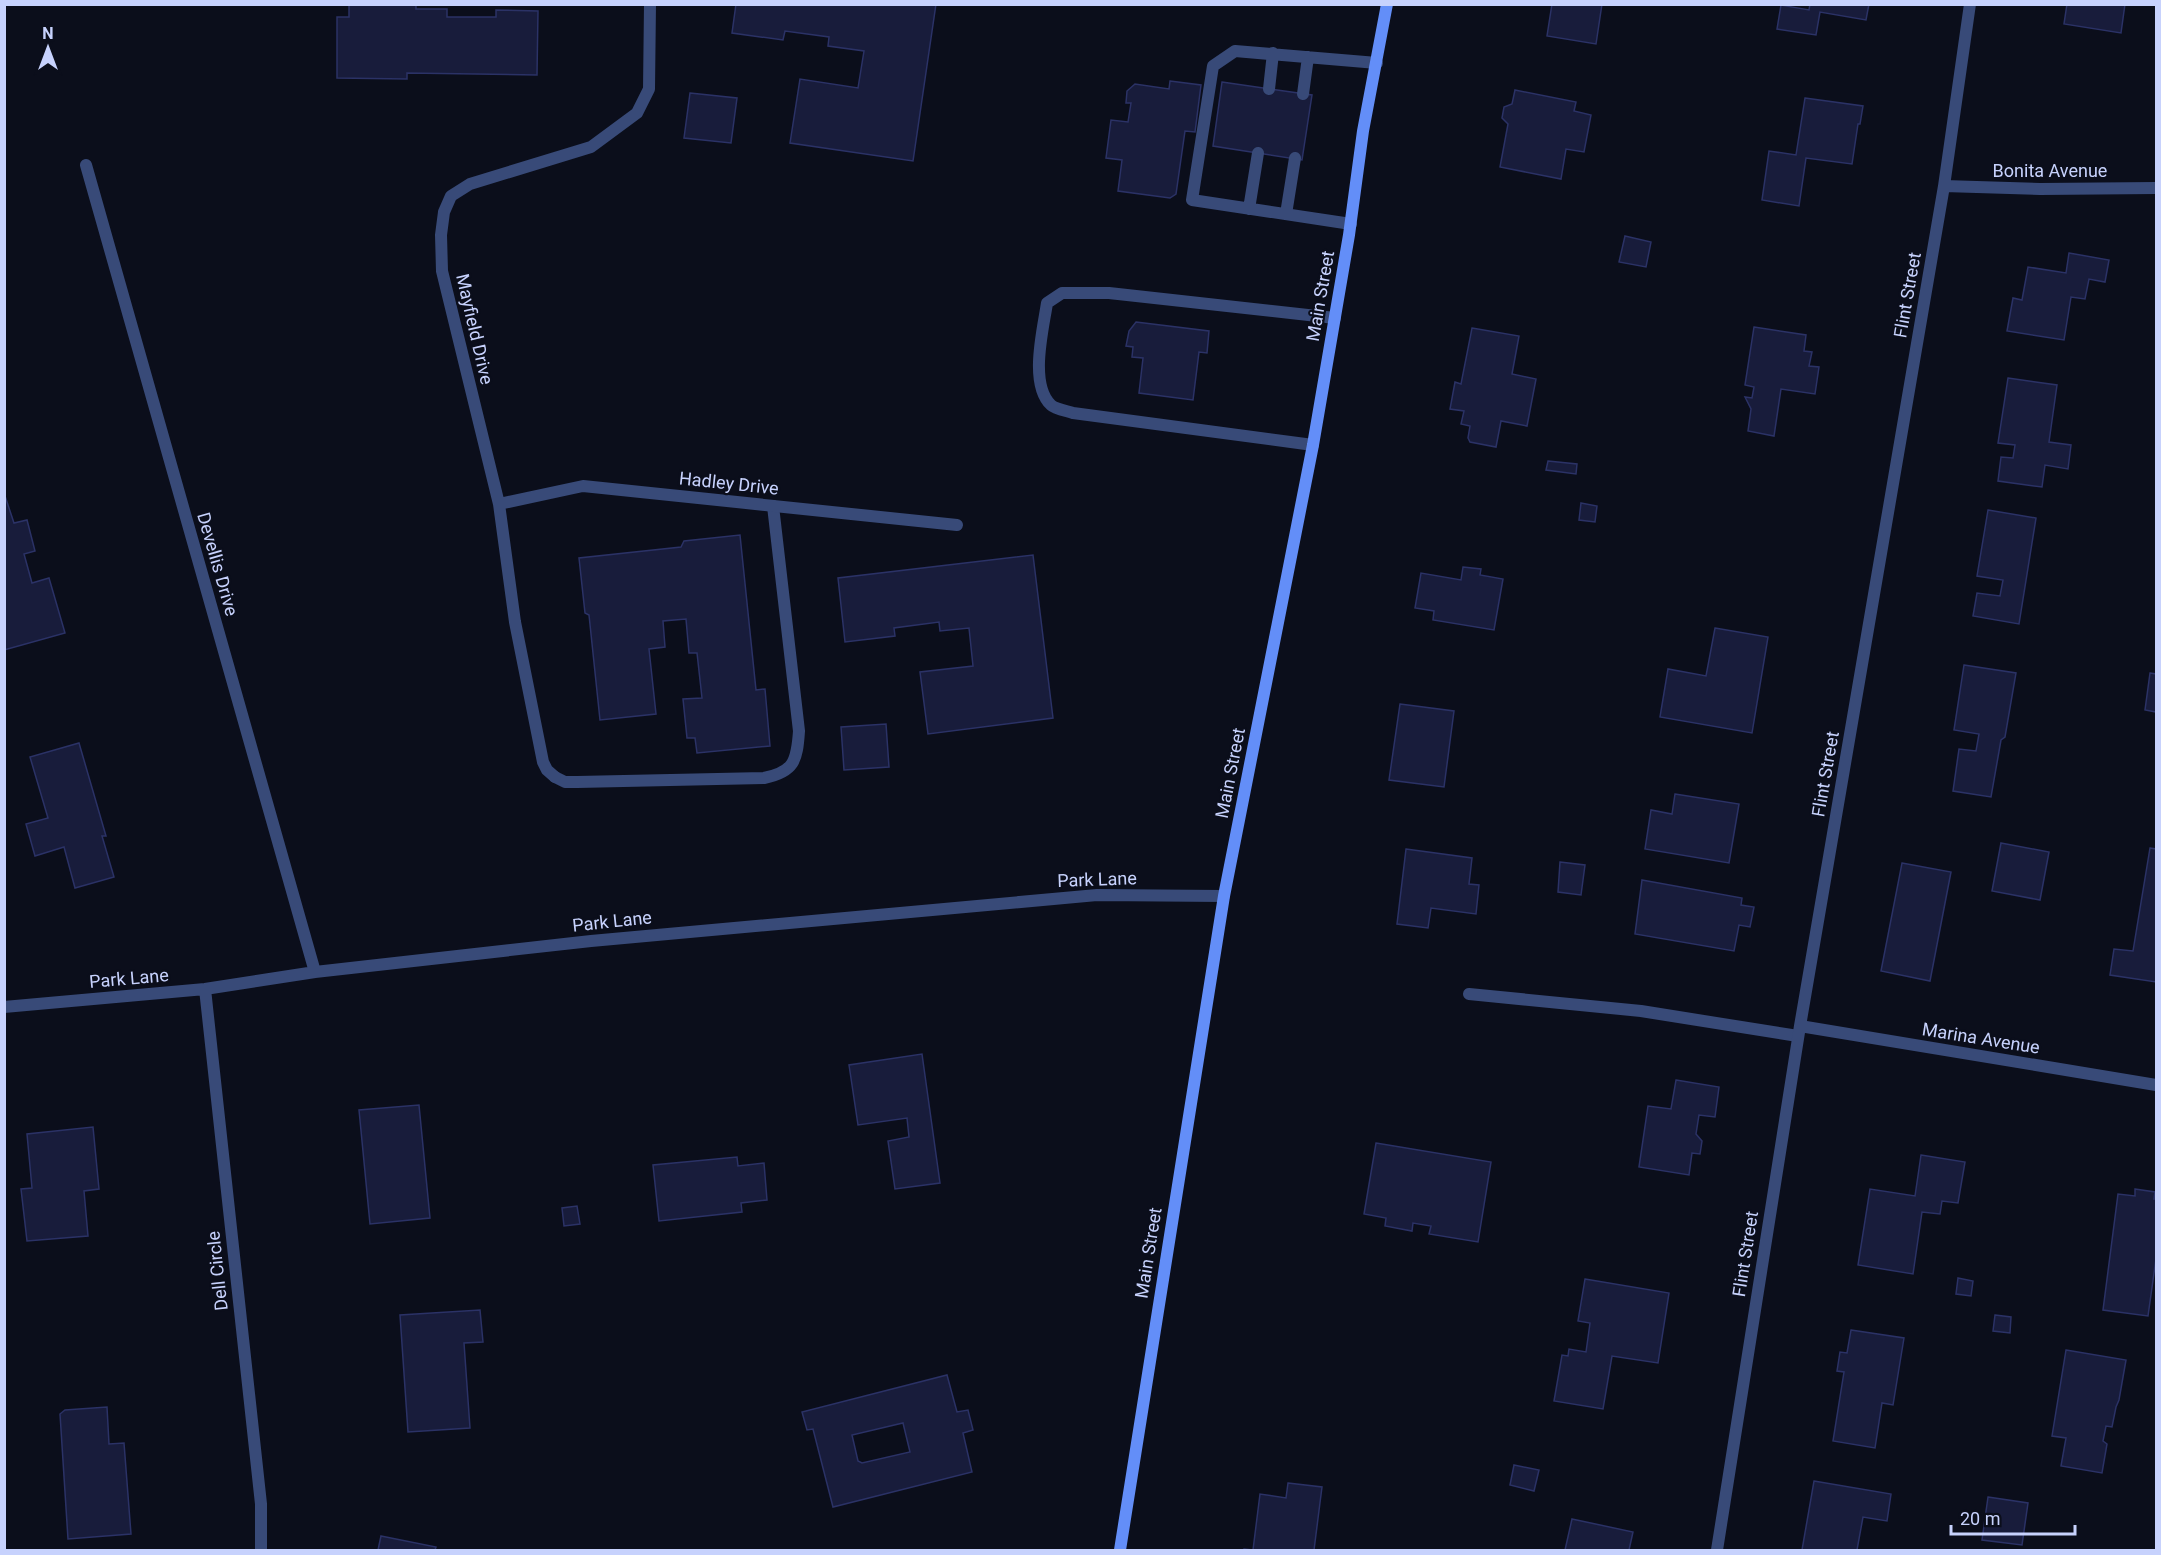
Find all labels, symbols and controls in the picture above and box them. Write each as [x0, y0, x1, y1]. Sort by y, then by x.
north arrow [18, 18, 78, 78]
text: N [42, 24, 54, 43]
street label: Bonita Avenue [1993, 160, 2107, 181]
street label: Main Street [1302, 249, 1338, 343]
street label: Flint Street [1889, 250, 1925, 339]
street label: Mayfield Drive [452, 272, 498, 386]
street label: Hadley Drive [678, 467, 780, 499]
street label: Devellis Drive [193, 510, 243, 618]
street label: Main Street [1211, 726, 1249, 820]
street label: Flint Street [1807, 729, 1843, 818]
street label: Park Lane [1057, 867, 1137, 891]
street label: Park Lane [571, 906, 653, 936]
street label: Park Lane [88, 964, 170, 992]
street label: Marina Avenue [1921, 1018, 2041, 1058]
street label: Main Street [1130, 1206, 1166, 1300]
street label: Flint Street [1728, 1210, 1762, 1298]
street label: Dell Circle [202, 1230, 232, 1312]
scale bar [1951, 1498, 2076, 1536]
text: 20 m [1960, 1508, 2000, 1529]

